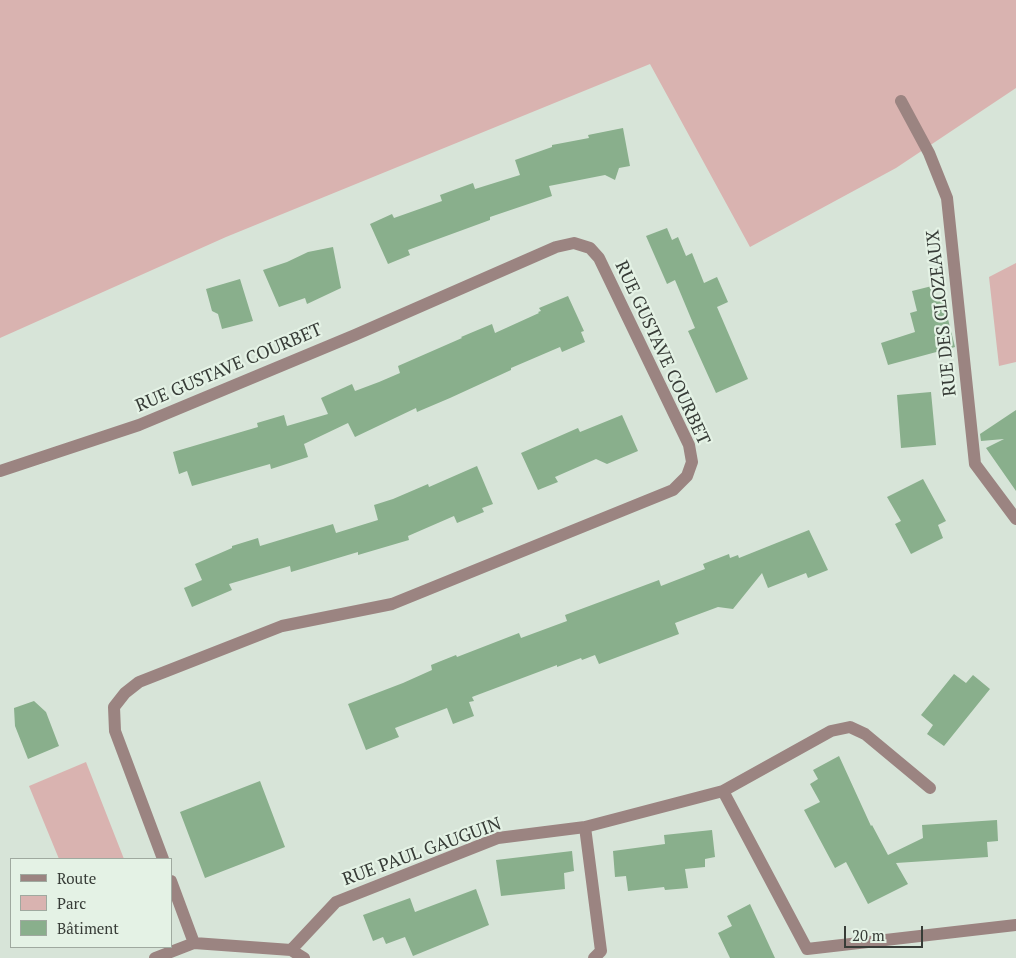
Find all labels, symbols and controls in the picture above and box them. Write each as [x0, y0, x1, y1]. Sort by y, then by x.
street label: RUE DES CLOZEAUX [923, 229, 961, 397]
street label: RUE GUSTAVE COURBET [610, 258, 714, 448]
street label: RUE GUSTAVE COURBET [132, 319, 326, 417]
street label: RUE PAUL GAUGUIN [340, 813, 504, 891]
legend [10, 858, 172, 948]
text: Route [57, 868, 96, 888]
text: Parc [57, 893, 86, 913]
scale bar [846, 916, 925, 948]
text: Bâtiment [57, 918, 119, 938]
text: 20 m [852, 925, 885, 945]

